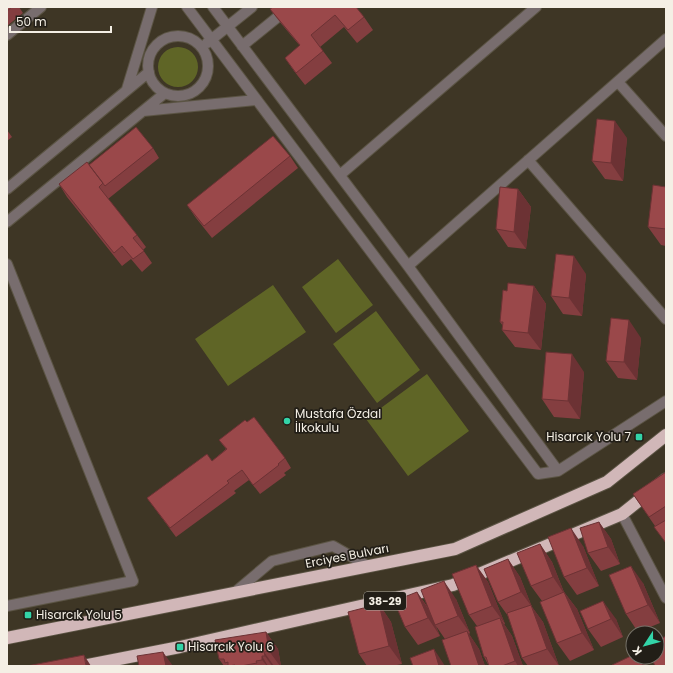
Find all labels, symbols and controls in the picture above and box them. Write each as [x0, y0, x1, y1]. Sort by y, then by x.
scale bar [10, 8, 111, 34]
text: 50 m [16, 13, 47, 30]
place label: Mustafa Özdal İlkokulu [295, 405, 381, 436]
marker: Mustafa Özdal İlkokulu [282, 416, 292, 426]
place label: Hisarcık Yolu 7 [546, 428, 631, 445]
marker: Hisarcık Yolu 7 [634, 432, 644, 442]
street label: Erciyes Bulvarı [304, 539, 390, 572]
road number: 38-29 [364, 592, 406, 610]
place label: Hisarcık Yolu 5 [36, 606, 122, 623]
marker: Hisarcık Yolu 5 [23, 610, 33, 620]
north arrow [625, 625, 665, 665]
place label: Hisarcık Yolu 6 [188, 638, 274, 655]
marker: Hisarcık Yolu 6 [175, 642, 185, 652]
text: K [628, 643, 646, 659]

